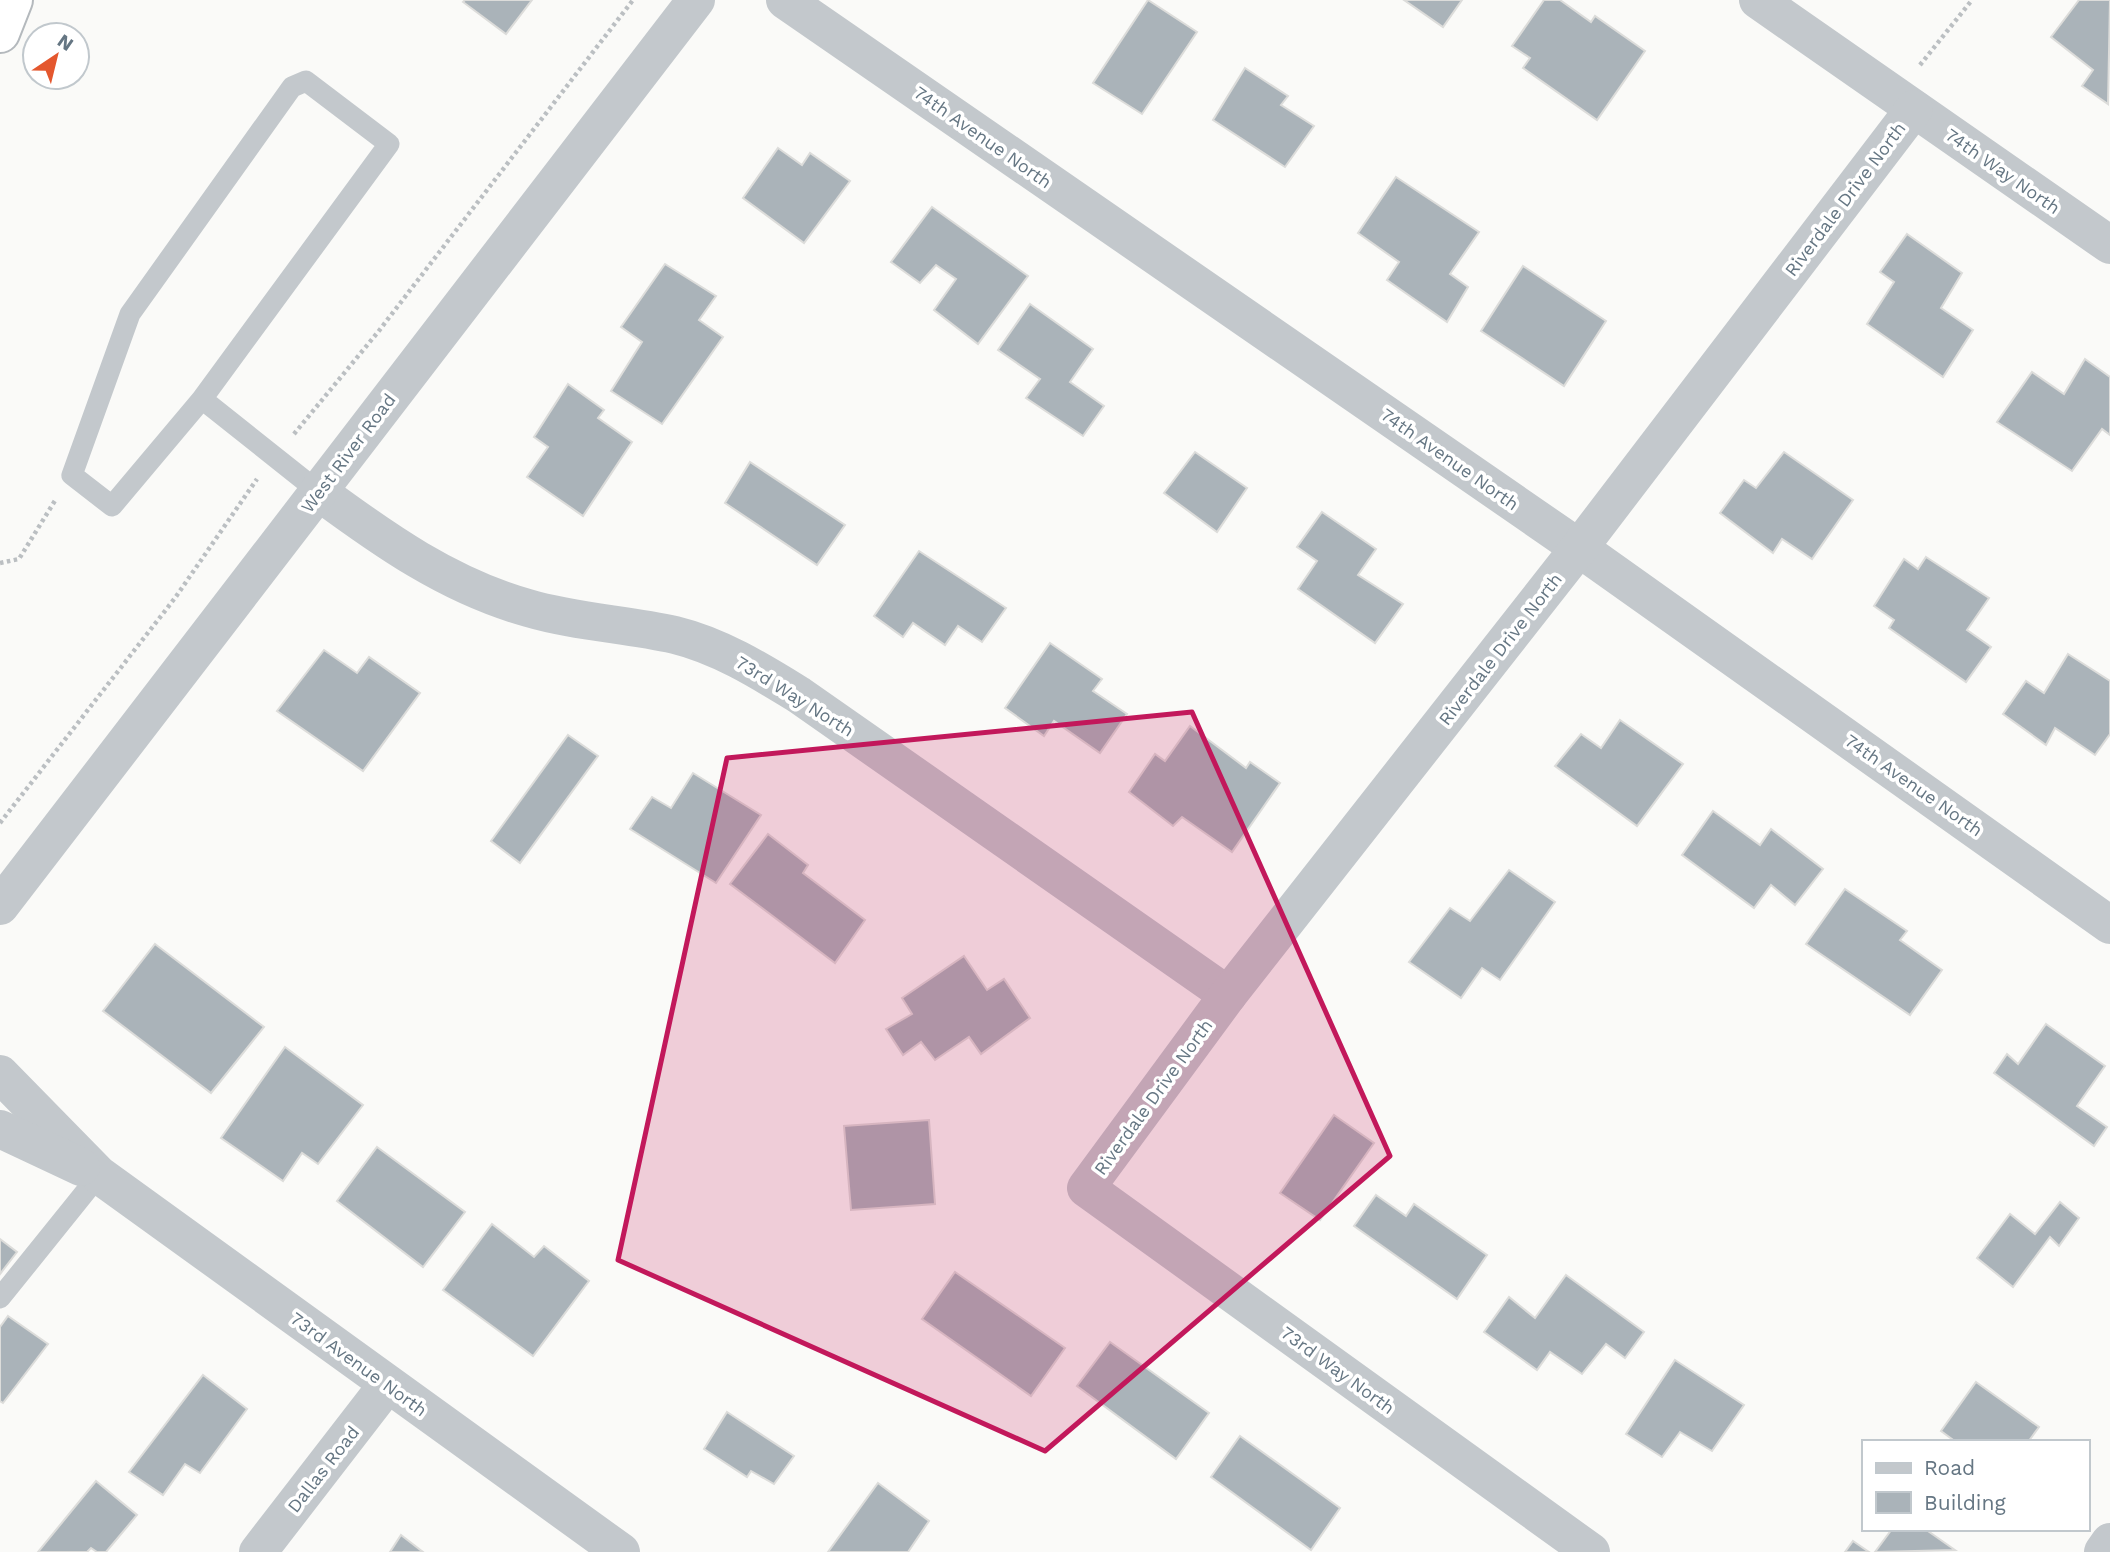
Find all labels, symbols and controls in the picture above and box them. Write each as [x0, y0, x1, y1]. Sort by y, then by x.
north arrow [21, 21, 91, 91]
text: N [53, 29, 78, 56]
street label: 74th Avenue North [910, 82, 1056, 192]
street label: Riverdale Drive North [1780, 118, 1910, 280]
street label: 74th Way North [1942, 124, 2064, 218]
street label: West River Road [296, 389, 400, 517]
street label: 74th Avenue North [1377, 404, 1523, 514]
street label: Riverdale Drive North [1434, 569, 1566, 729]
street label: 73rd Way North [732, 651, 858, 741]
street label: 74th Avenue North [1841, 730, 1987, 840]
street label: Riverdale Drive North [1089, 1015, 1217, 1179]
street label: 73rd Avenue North [287, 1307, 431, 1421]
street label: 73rd Way North [1277, 1322, 1399, 1418]
street label: Dallas Road [283, 1422, 363, 1516]
legend [1862, 1440, 2089, 1531]
text: Road [1924, 1455, 1975, 1480]
text: Building [1924, 1490, 2006, 1515]

